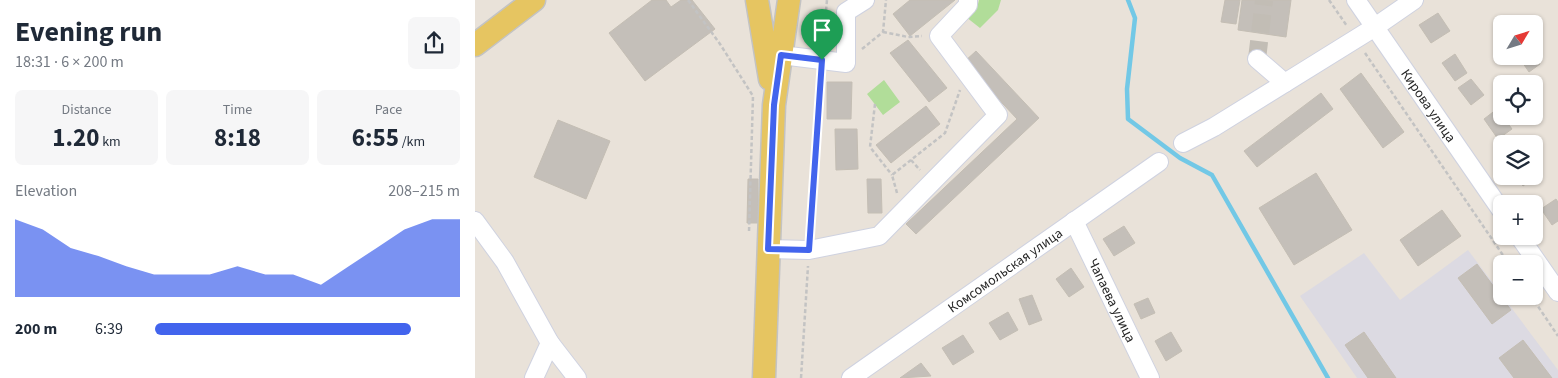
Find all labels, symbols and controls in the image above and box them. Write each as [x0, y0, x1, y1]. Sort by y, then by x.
pin [801, 9, 843, 60]
text: Evening run [15, 12, 162, 52]
north arrow [1493, 15, 1543, 65]
map controls [1493, 15, 1543, 305]
icon: arrive [808, 16, 836, 44]
button: share [408, 17, 460, 69]
text: 18:31 · 6 × 200 m [15, 51, 124, 73]
street label: Кирова улица [1395, 65, 1460, 147]
button: locate [1493, 75, 1543, 125]
text: Distance [62, 100, 111, 120]
text: Time [223, 100, 252, 120]
text: Pace [375, 100, 402, 120]
text: 1.20 [52, 120, 99, 156]
text: 8:18 [214, 120, 261, 156]
text: 6:55 [352, 120, 399, 156]
text: km [99, 132, 121, 152]
text: /km [399, 132, 425, 152]
button: layers [1493, 135, 1543, 185]
text: Elevation [15, 180, 77, 202]
text: 208–215 m [388, 180, 460, 202]
button: + [1493, 195, 1543, 245]
street label: Комсомольская улица [944, 224, 1067, 318]
street label: Чапаева улица [1083, 255, 1140, 346]
button: − [1493, 255, 1543, 305]
text: 200 m [15, 318, 57, 340]
text: 6:39 [95, 318, 123, 340]

